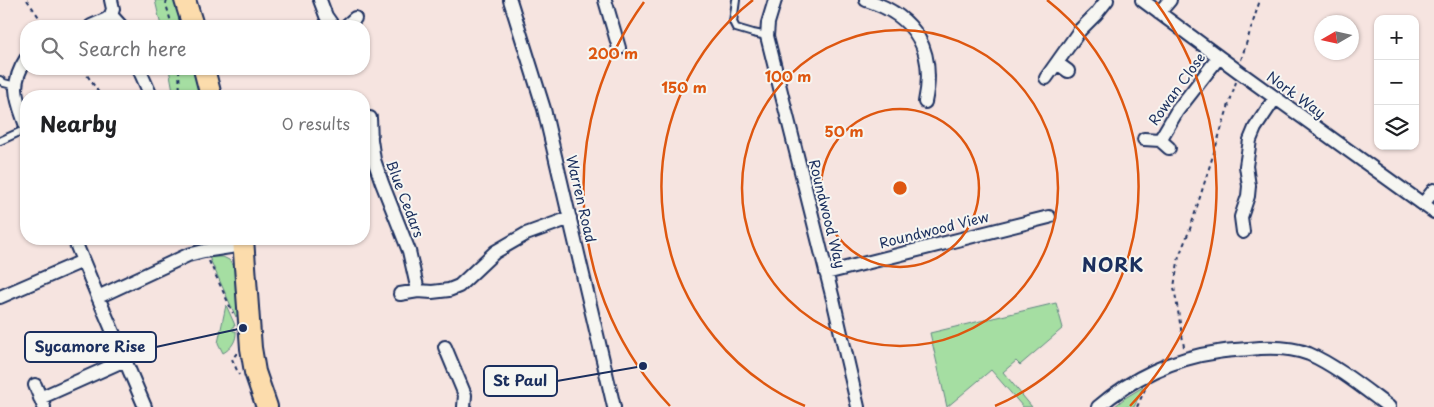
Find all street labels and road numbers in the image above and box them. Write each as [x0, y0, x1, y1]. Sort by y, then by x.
street label: Rowan Close [1143, 48, 1210, 130]
street label: Nork Way [1262, 66, 1330, 123]
street label: Warren Road [561, 153, 602, 245]
street label: Blue Cedars [381, 157, 430, 241]
street label: Roundwood Way [804, 157, 851, 271]
street label: Roundwood View [877, 206, 991, 253]

